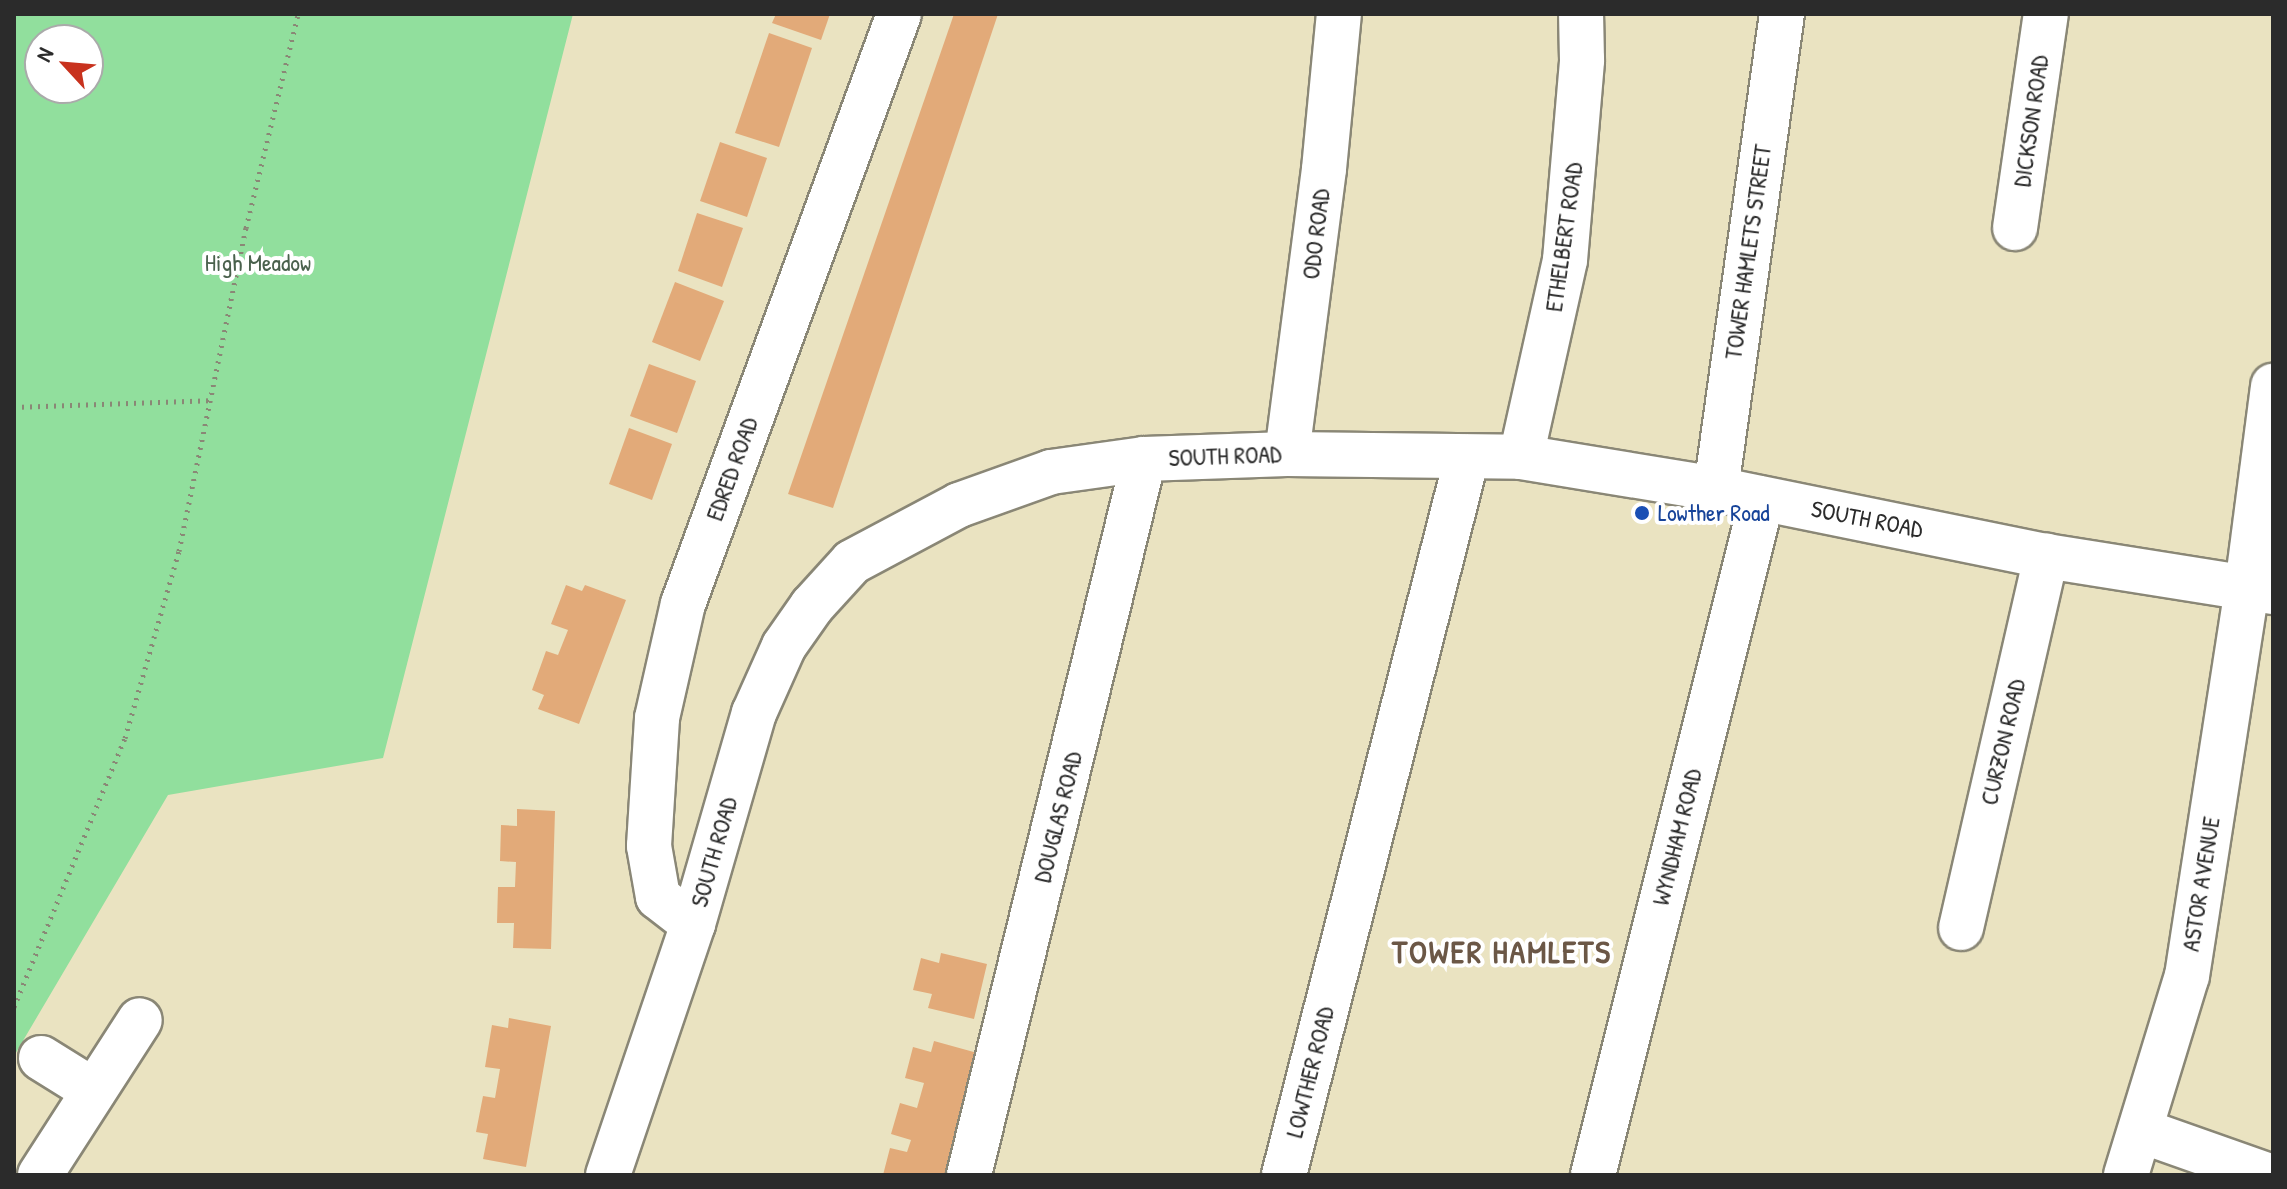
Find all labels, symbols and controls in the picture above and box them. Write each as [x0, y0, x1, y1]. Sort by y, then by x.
north arrow [24, 24, 104, 104]
text: N [28, 43, 60, 66]
street label: DICKSON ROAD [2008, 53, 2054, 189]
street label: TOWER HAMLETS STREET [1719, 143, 1777, 361]
street label: ETHELBERT ROAD [1539, 161, 1589, 313]
street label: ODO ROAD [1296, 187, 1336, 281]
park label: High Meadow [205, 249, 311, 277]
street label: EDRED ROAD [700, 413, 764, 525]
street label: SOUTH ROAD [1168, 440, 1282, 472]
street label: SOUTH ROAD [1809, 494, 1925, 544]
place label: Lowther Road [1658, 499, 1770, 527]
marker: Lowther Road [1633, 504, 1651, 522]
street label: CURZON ROAD [1975, 676, 2031, 808]
street label: DOUGLAS ROAD [1028, 749, 1088, 885]
street label: WYNDHAM ROAD [1646, 766, 1708, 908]
street label: SOUTH ROAD [685, 794, 743, 910]
street label: ASTOR AVENUE [2176, 815, 2226, 953]
district label: TOWER HAMLETS [1392, 933, 1612, 971]
street label: LOWTHER ROAD [1280, 1004, 1340, 1140]

